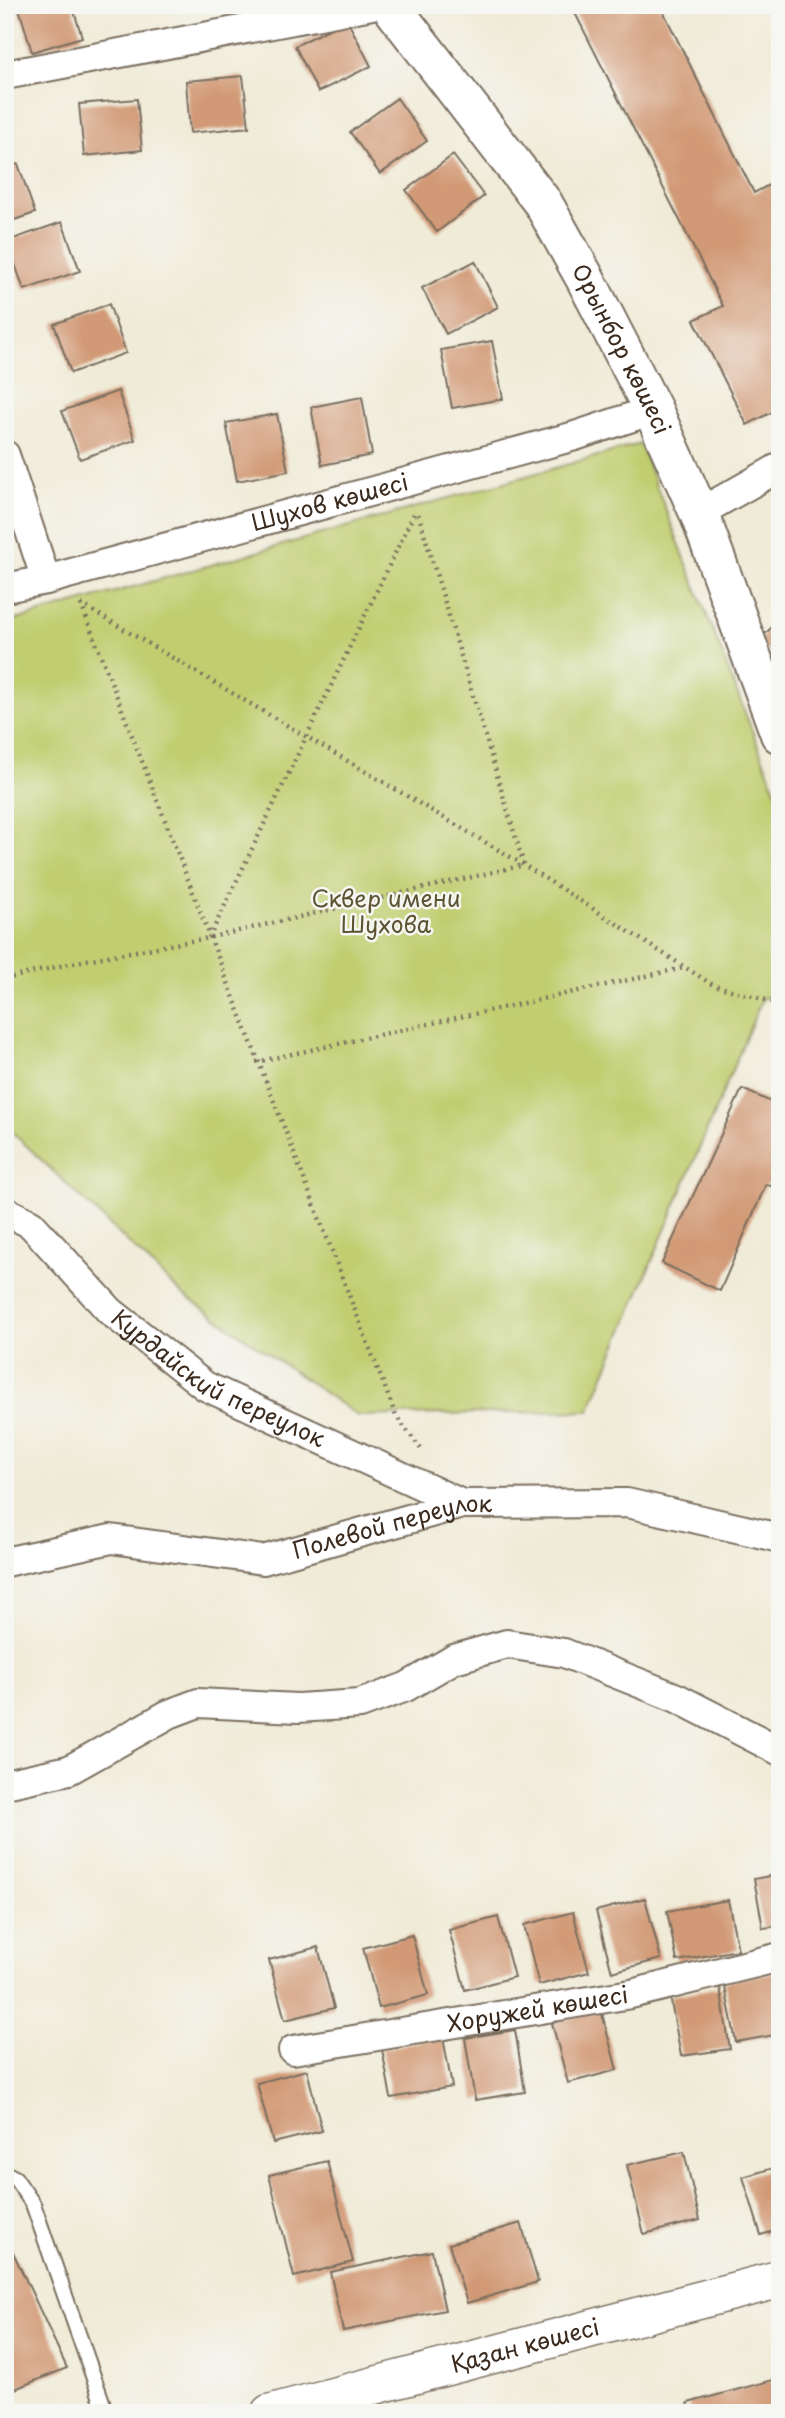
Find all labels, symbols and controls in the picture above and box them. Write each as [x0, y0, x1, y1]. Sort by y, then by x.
street label: Орынбор көшесі [564, 256, 681, 440]
street label: Шухов көшесі [247, 463, 412, 539]
park label: Сквер имени Шухова [311, 880, 461, 941]
street label: Курдайский переулок [104, 1299, 332, 1455]
street label: Полевой переулок [288, 1485, 493, 1567]
street label: Хоружей көшесі [444, 1976, 631, 2040]
street label: Қазан көшесі [447, 2308, 603, 2381]

